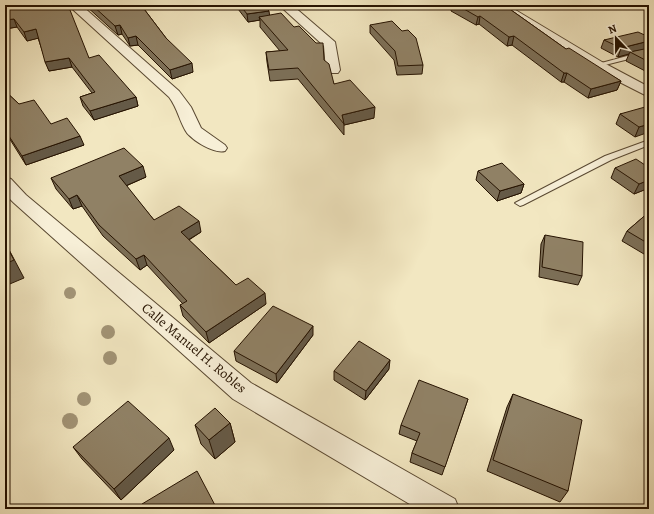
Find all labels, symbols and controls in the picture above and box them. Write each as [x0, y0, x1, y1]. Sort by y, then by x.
north arrow [596, 18, 636, 58]
text: N [606, 21, 619, 38]
street label: Calle Manuel H. Robles [138, 298, 250, 398]

